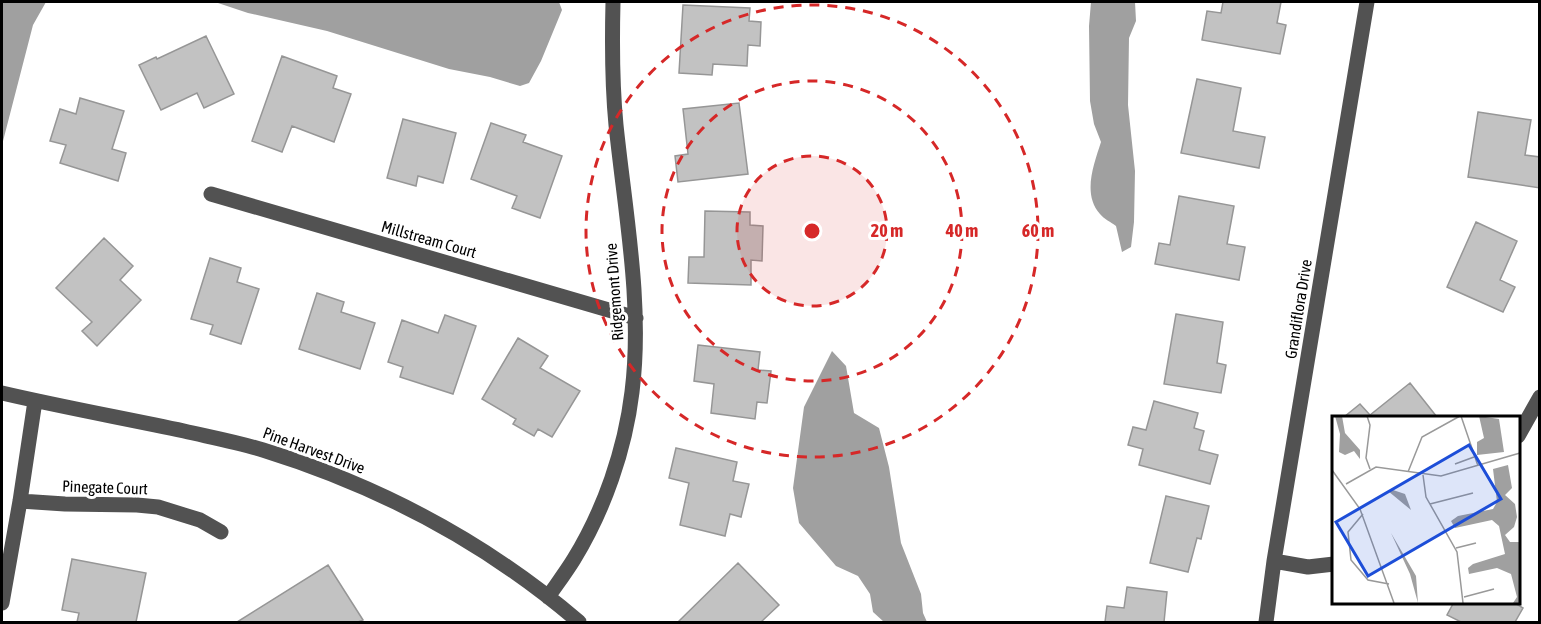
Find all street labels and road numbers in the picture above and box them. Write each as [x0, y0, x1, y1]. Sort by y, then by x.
street label: Millstream Court [379, 217, 479, 261]
street label: Ridgemont Drive [602, 243, 627, 341]
street label: Grandiflora Drive [1281, 258, 1315, 360]
street label: Pine Harvest Drive [261, 423, 367, 477]
street label: Pinegate Court [62, 477, 149, 499]

